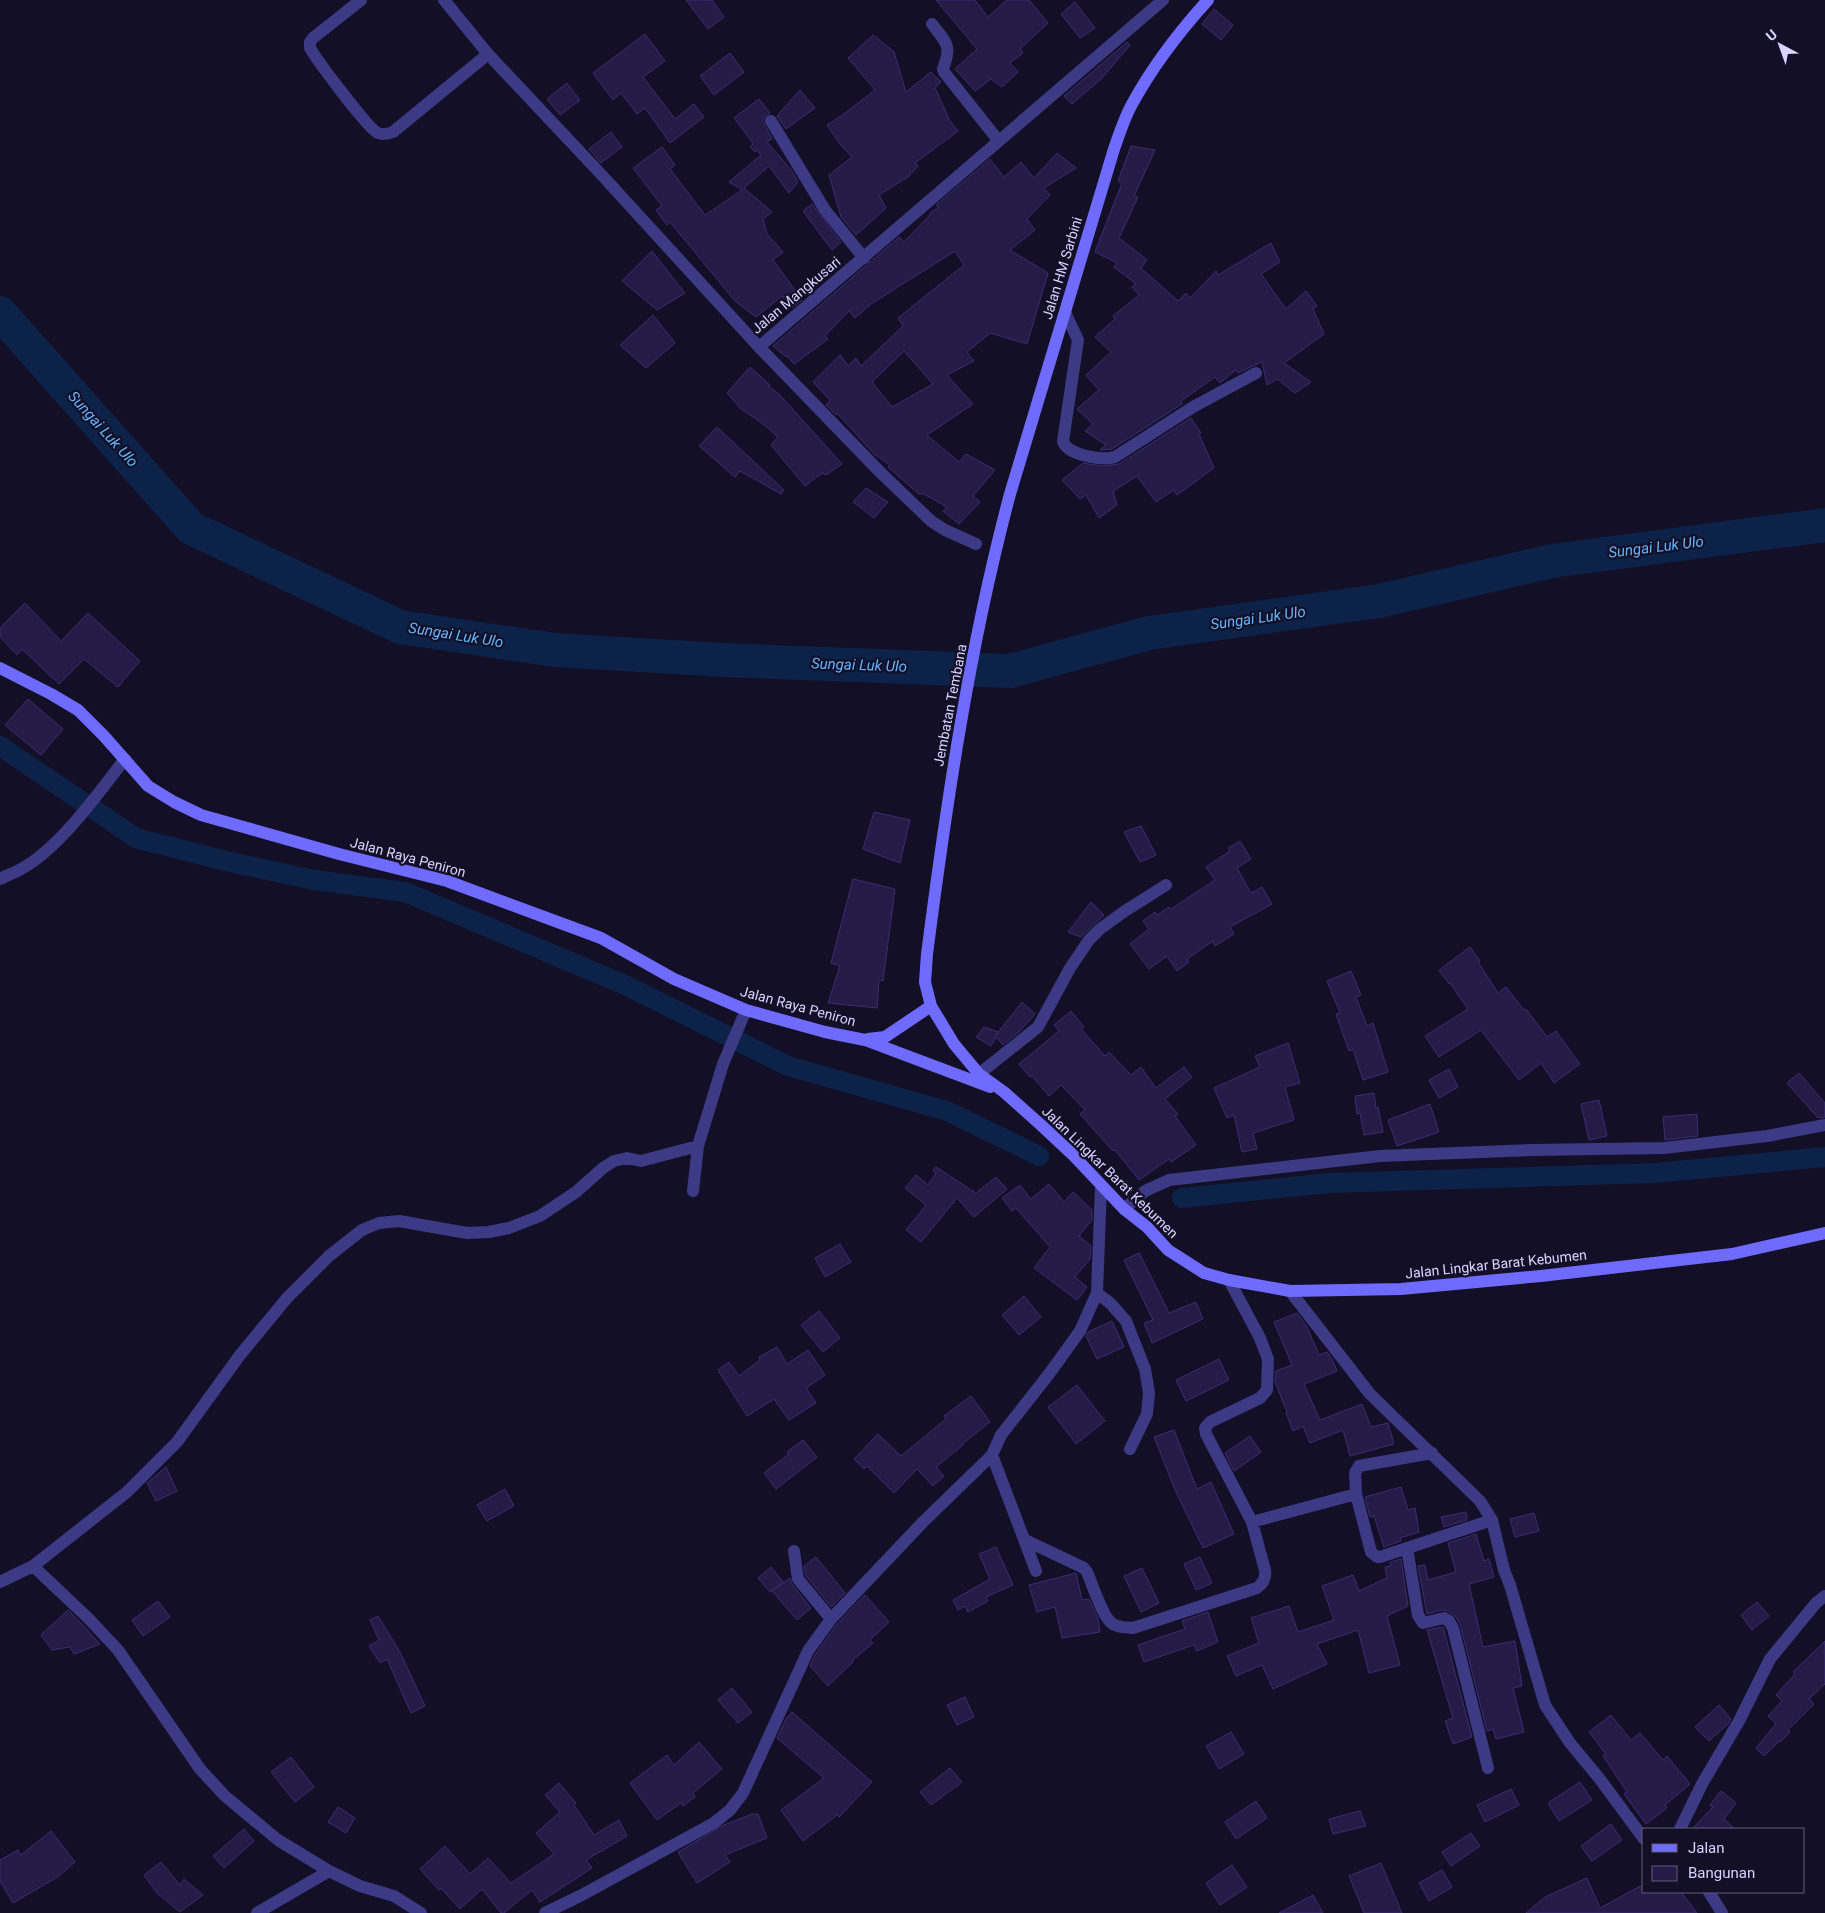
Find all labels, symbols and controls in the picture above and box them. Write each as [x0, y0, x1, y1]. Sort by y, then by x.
north arrow [1755, 20, 1805, 70]
text: U [1763, 26, 1780, 44]
street label: Jalan HM Sarbini [1039, 215, 1085, 321]
street label: Jalan Mangkusari [748, 253, 844, 337]
water label: Sungai Luk Ulo [64, 387, 142, 471]
water label: Sungai Luk Ulo [1607, 532, 1705, 562]
water label: Sungai Luk Ulo [1209, 602, 1307, 634]
water label: Sungai Luk Ulo [407, 619, 505, 651]
street label: Jembatan Tembana [930, 642, 970, 768]
water label: Sungai Luk Ulo [811, 654, 907, 676]
street label: Jalan Raya Peniron [348, 834, 468, 880]
street label: Jalan Raya Peniron [738, 983, 858, 1029]
street label: Jalan Lingkar Barat Kebumen [1039, 1103, 1181, 1241]
street label: Jalan Lingkar Barat Kebumen [1404, 1247, 1588, 1281]
legend [1642, 1828, 1805, 1893]
text: Jalan [1688, 1839, 1725, 1857]
text: Bangunan [1688, 1864, 1755, 1882]

